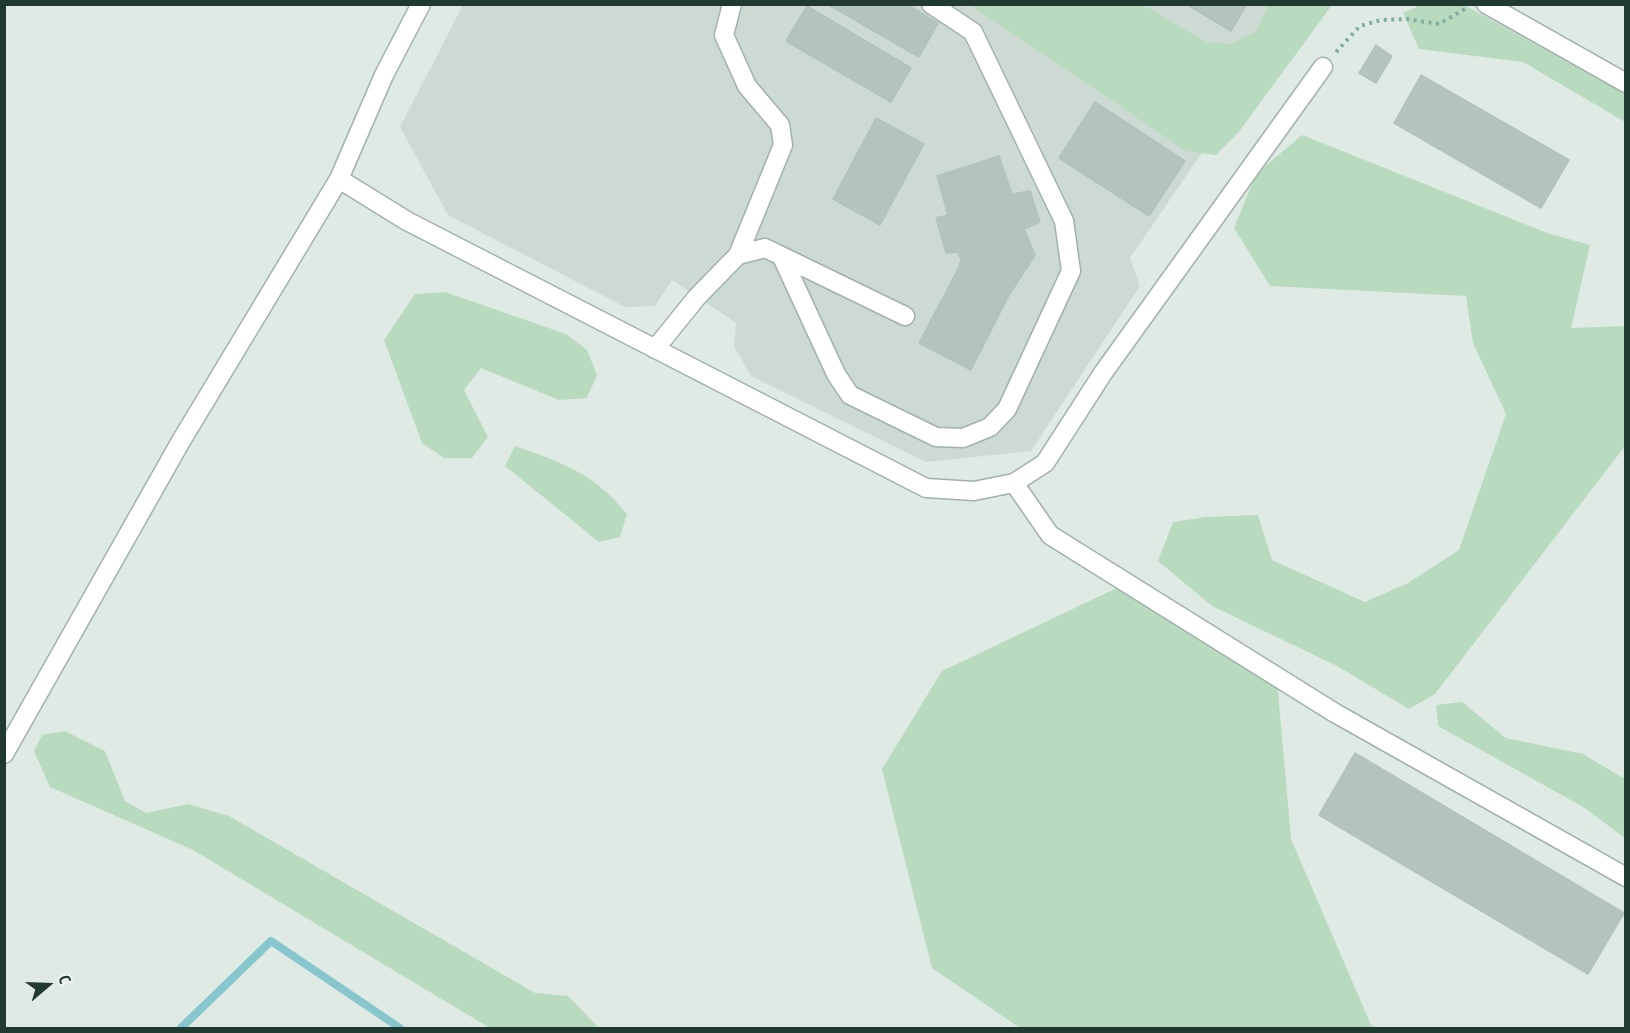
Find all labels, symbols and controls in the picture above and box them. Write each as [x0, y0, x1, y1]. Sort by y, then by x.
north arrow [18, 955, 78, 1015]
text: С [54, 972, 76, 986]

